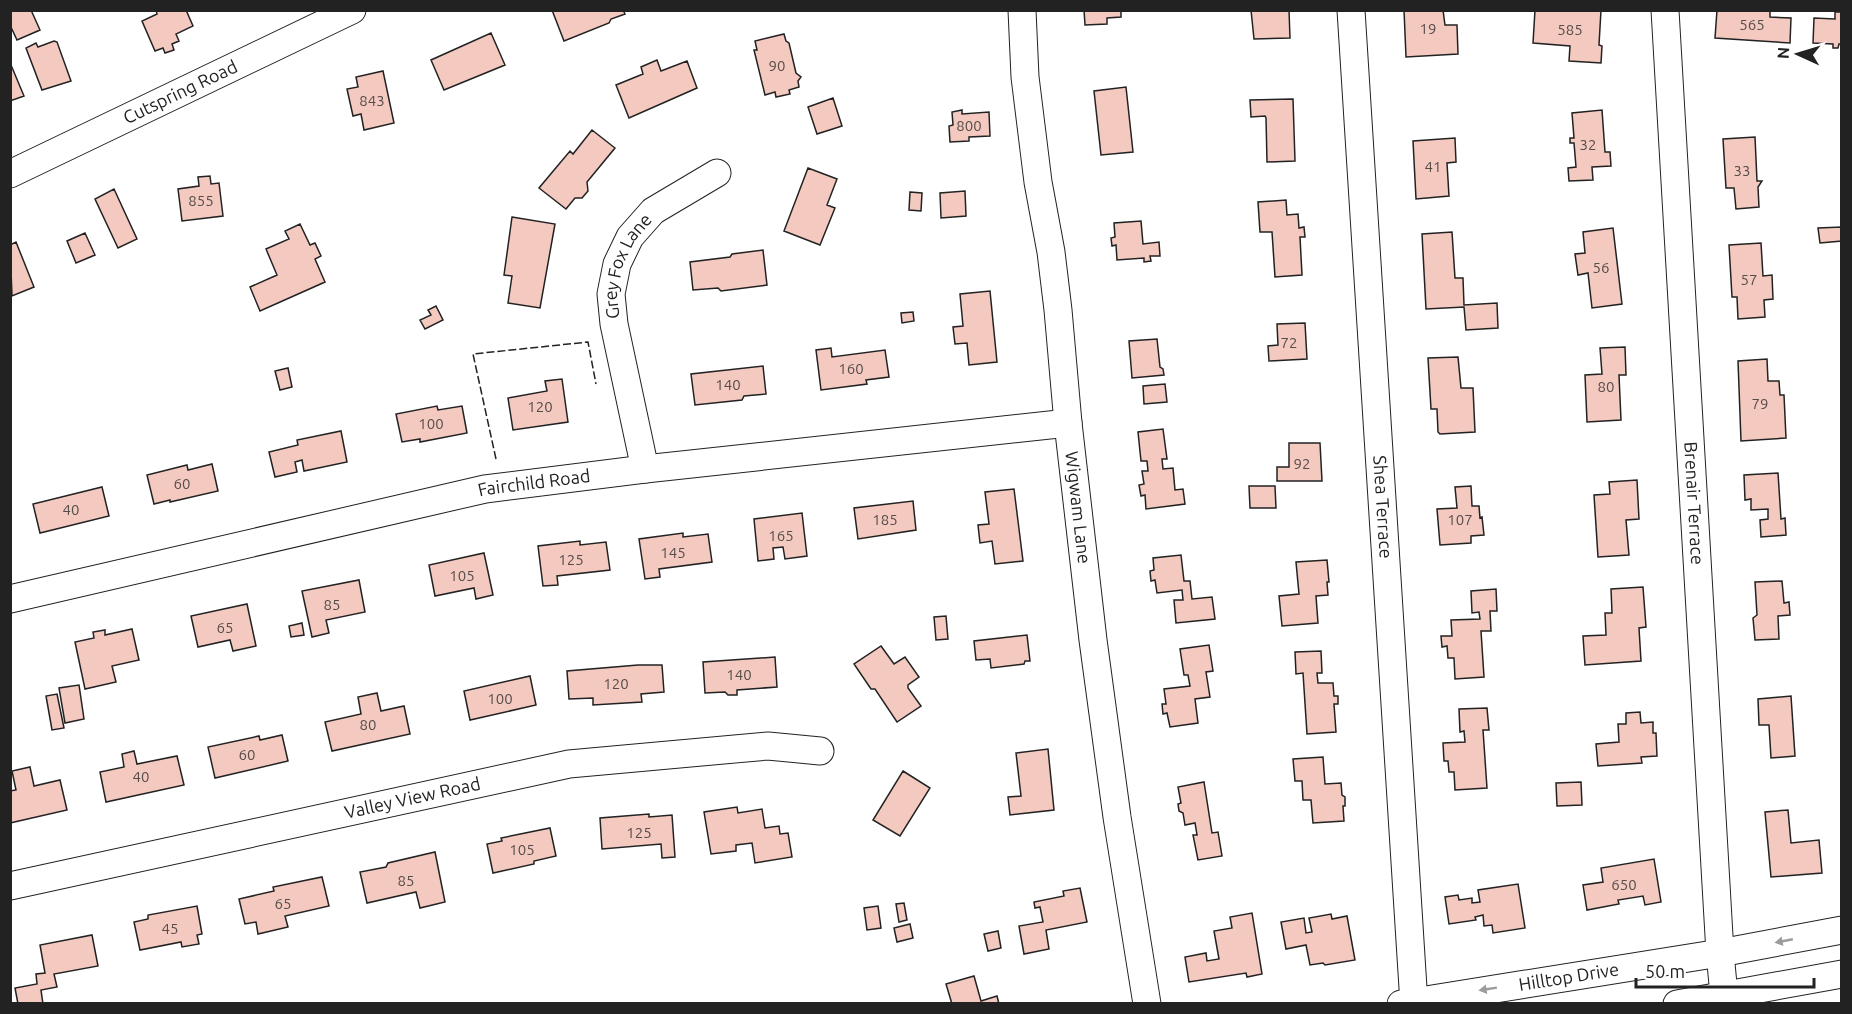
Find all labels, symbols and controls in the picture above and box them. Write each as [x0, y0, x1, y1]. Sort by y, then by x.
house number: 565 [1739, 16, 1765, 33]
house number: 19 [1420, 20, 1436, 37]
house number: 585 [1557, 21, 1583, 38]
north arrow [1768, 24, 1828, 84]
text: N [1774, 46, 1792, 60]
street label: Cutspring Road [120, 56, 240, 127]
house number: 90 [769, 57, 785, 74]
house number: 843 [359, 92, 385, 109]
house number: 800 [956, 117, 982, 134]
house number: 32 [1580, 136, 1596, 153]
house number: 41 [1425, 158, 1441, 175]
house number: 33 [1734, 162, 1750, 179]
house number: 855 [188, 192, 214, 209]
street label: Grey Fox Lane [600, 209, 655, 320]
house number: 56 [1593, 259, 1609, 276]
house number: 57 [1741, 271, 1757, 288]
house number: 72 [1281, 334, 1297, 351]
house number: 160 [838, 360, 864, 377]
house number: 140 [715, 376, 741, 393]
house number: 80 [1598, 378, 1614, 395]
house number: 79 [1752, 395, 1768, 412]
house number: 120 [527, 398, 553, 415]
house number: 100 [418, 415, 444, 432]
street label: Brenair Terrace [1681, 441, 1708, 565]
street label: Wigwam Lane [1062, 450, 1095, 565]
house number: 92 [1294, 455, 1310, 472]
street label: Shea Terrace [1370, 455, 1397, 559]
street label: Fairchild Road [476, 465, 591, 499]
house number: 60 [174, 475, 190, 492]
house number: 40 [63, 501, 79, 518]
house number: 185 [872, 511, 898, 528]
house number: 107 [1447, 511, 1473, 528]
house number: 165 [768, 527, 794, 544]
house number: 145 [660, 544, 686, 561]
house number: 125 [558, 551, 584, 568]
house number: 105 [449, 567, 475, 584]
house number: 85 [324, 596, 340, 613]
house number: 65 [217, 619, 233, 636]
house number: 140 [726, 666, 752, 683]
house number: 120 [603, 675, 629, 692]
house number: 100 [487, 690, 513, 707]
house number: 80 [360, 716, 376, 733]
house number: 60 [239, 746, 255, 763]
house number: 40 [133, 768, 149, 785]
street label: Valley View Road [343, 773, 482, 822]
house number: 125 [626, 824, 652, 841]
house number: 105 [509, 841, 535, 858]
house number: 85 [398, 872, 414, 889]
house number: 650 [1611, 876, 1637, 893]
house number: 65 [275, 895, 291, 912]
house number: 45 [162, 920, 178, 937]
one-way arrow [1774, 937, 1793, 946]
scale bar [1636, 951, 1814, 989]
street label: Hilltop Drive [1517, 958, 1620, 994]
text: 50 m [1645, 961, 1685, 981]
one-way arrow [1478, 985, 1497, 994]

